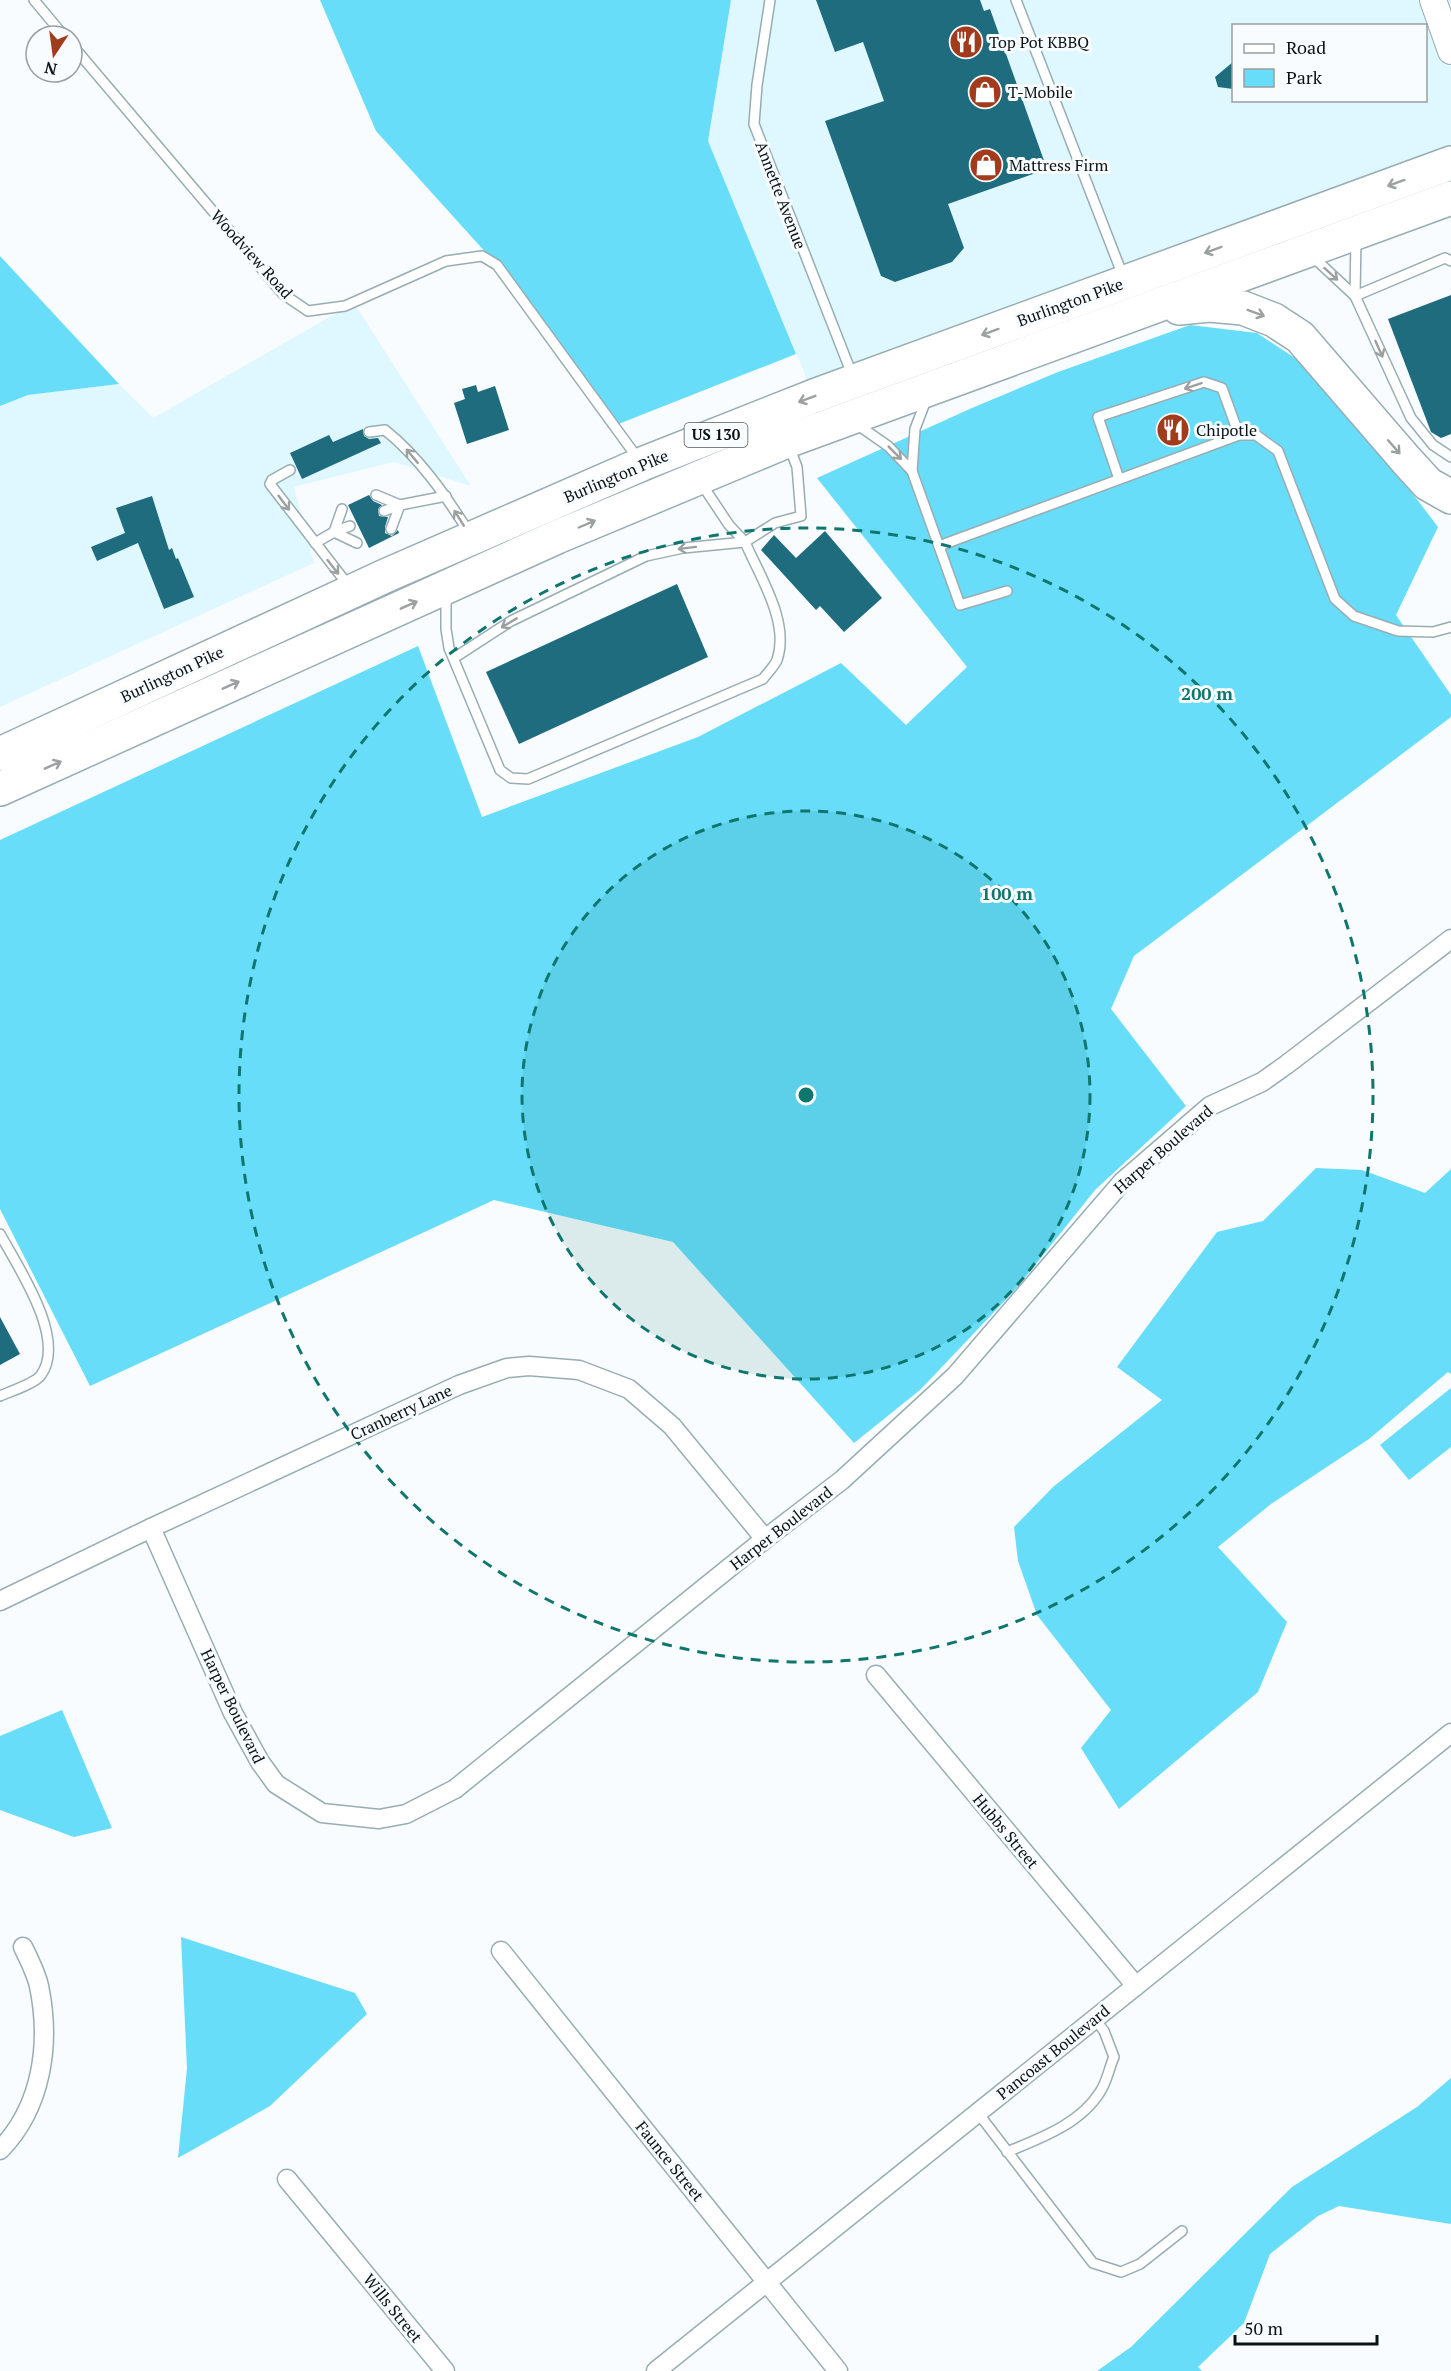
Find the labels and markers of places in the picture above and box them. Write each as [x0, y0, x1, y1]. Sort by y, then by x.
restaurant icon: Top Pot KBBQ [948, 24, 984, 60]
place label: Top Pot KBBQ [989, 31, 1090, 53]
shop icon: T-Mobile [967, 74, 1003, 110]
place label: T-Mobile [1008, 81, 1073, 103]
shop icon: Mattress Firm [968, 147, 1004, 183]
place label: Mattress Firm [1009, 154, 1108, 176]
restaurant icon: Chipotle [1155, 412, 1191, 448]
place label: Chipotle [1196, 419, 1257, 441]
centre of rings [796, 1085, 816, 1105]

